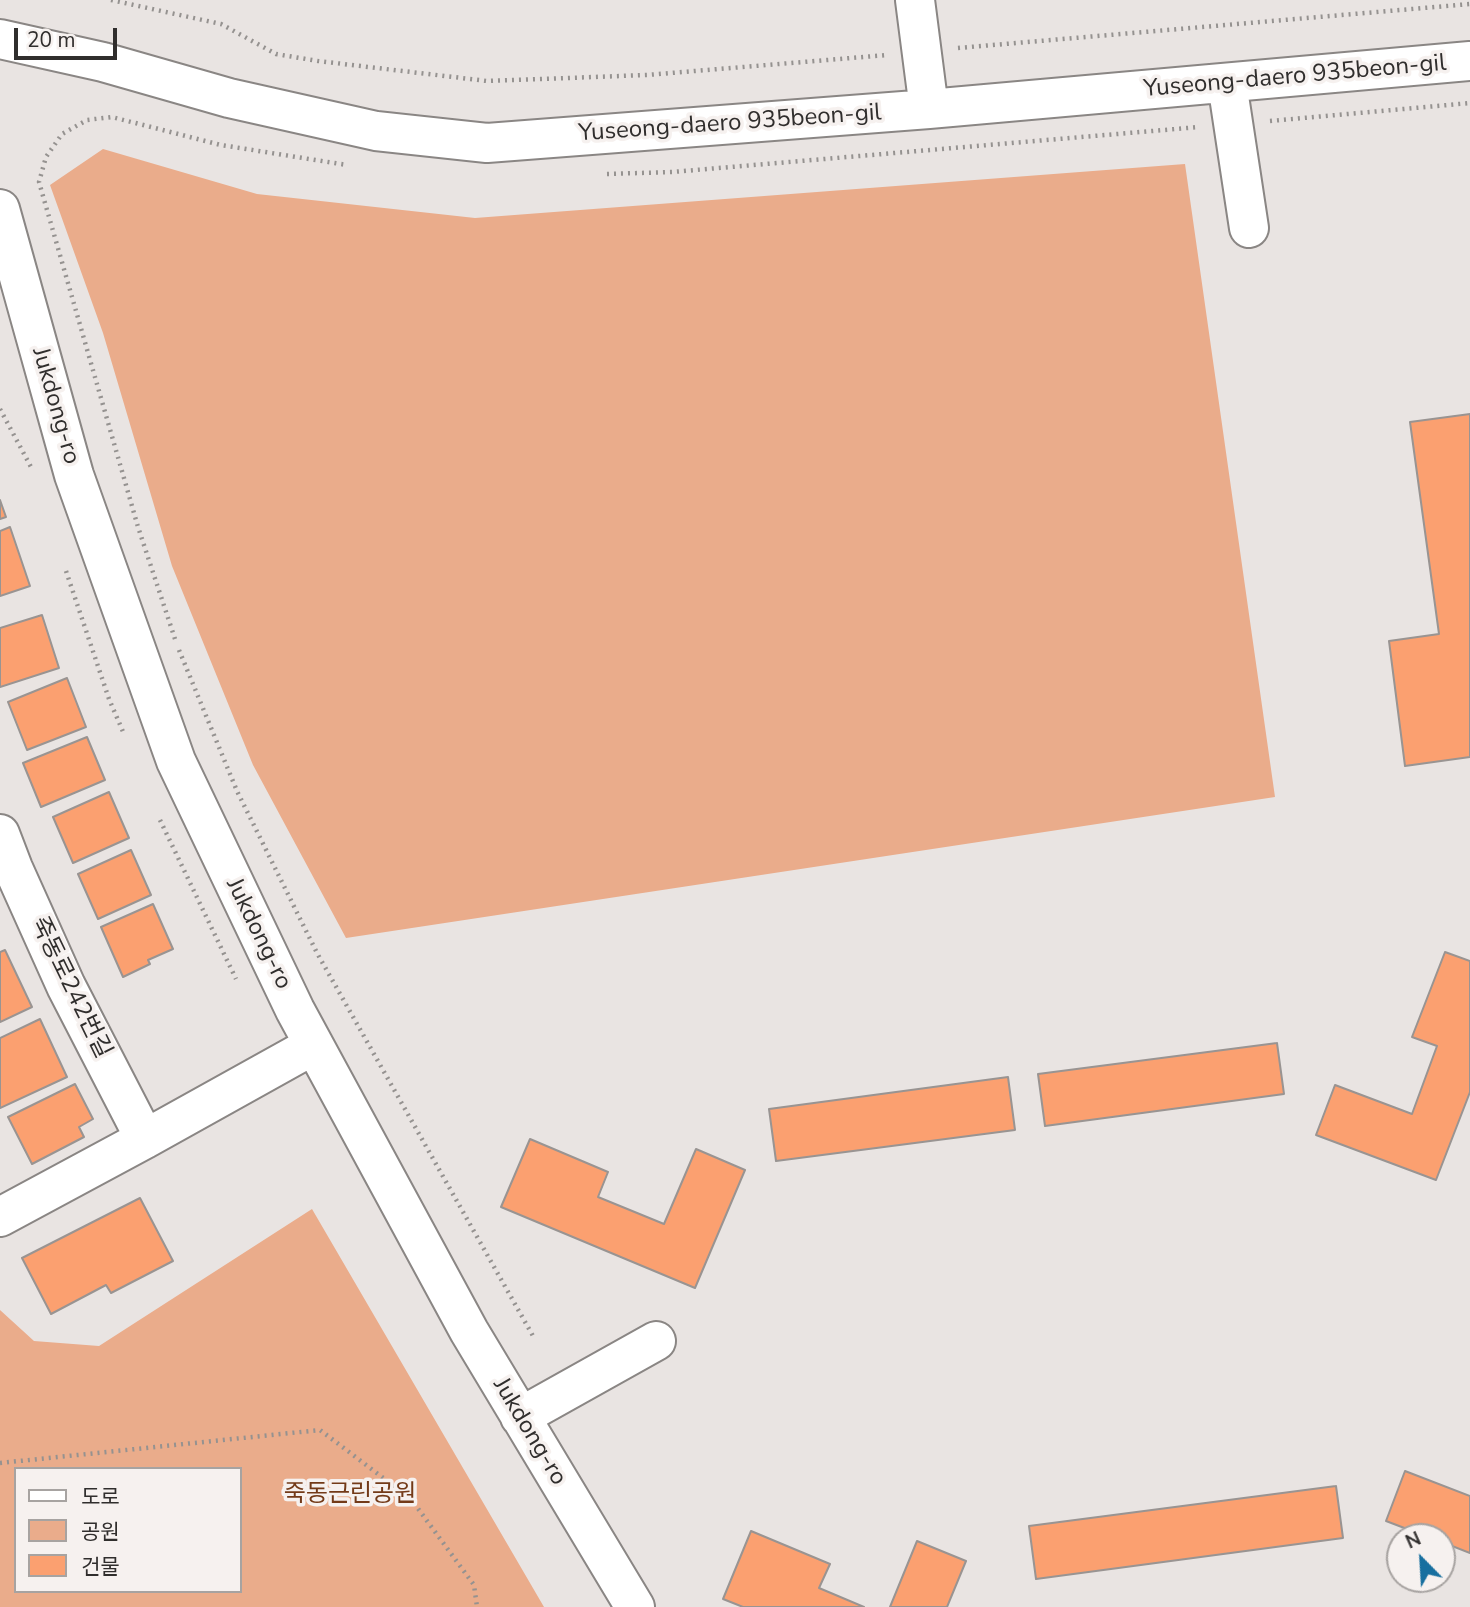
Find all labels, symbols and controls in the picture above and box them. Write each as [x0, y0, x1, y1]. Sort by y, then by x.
scale bar [18, 14, 121, 58]
text: 20 m [27, 26, 76, 54]
street label: Yuseong-daero 935beon-gil [1143, 49, 1447, 105]
street label: Yuseong-daero 935beon-gil [578, 99, 882, 149]
street label: Jukdong-ro [25, 344, 85, 468]
street label: Jukdong-ro [219, 874, 297, 994]
street label: 죽동로242번길 [23, 913, 117, 1063]
street label: Jukdong-ro [486, 1373, 572, 1491]
legend [14, 1467, 242, 1593]
park label: 죽동근린공원 [284, 1481, 416, 1509]
text: 도로 [81, 1483, 120, 1511]
text: 공원 [81, 1518, 120, 1546]
north arrow [1386, 1523, 1456, 1593]
text: N [1401, 1526, 1425, 1555]
text: 건물 [81, 1553, 120, 1581]

